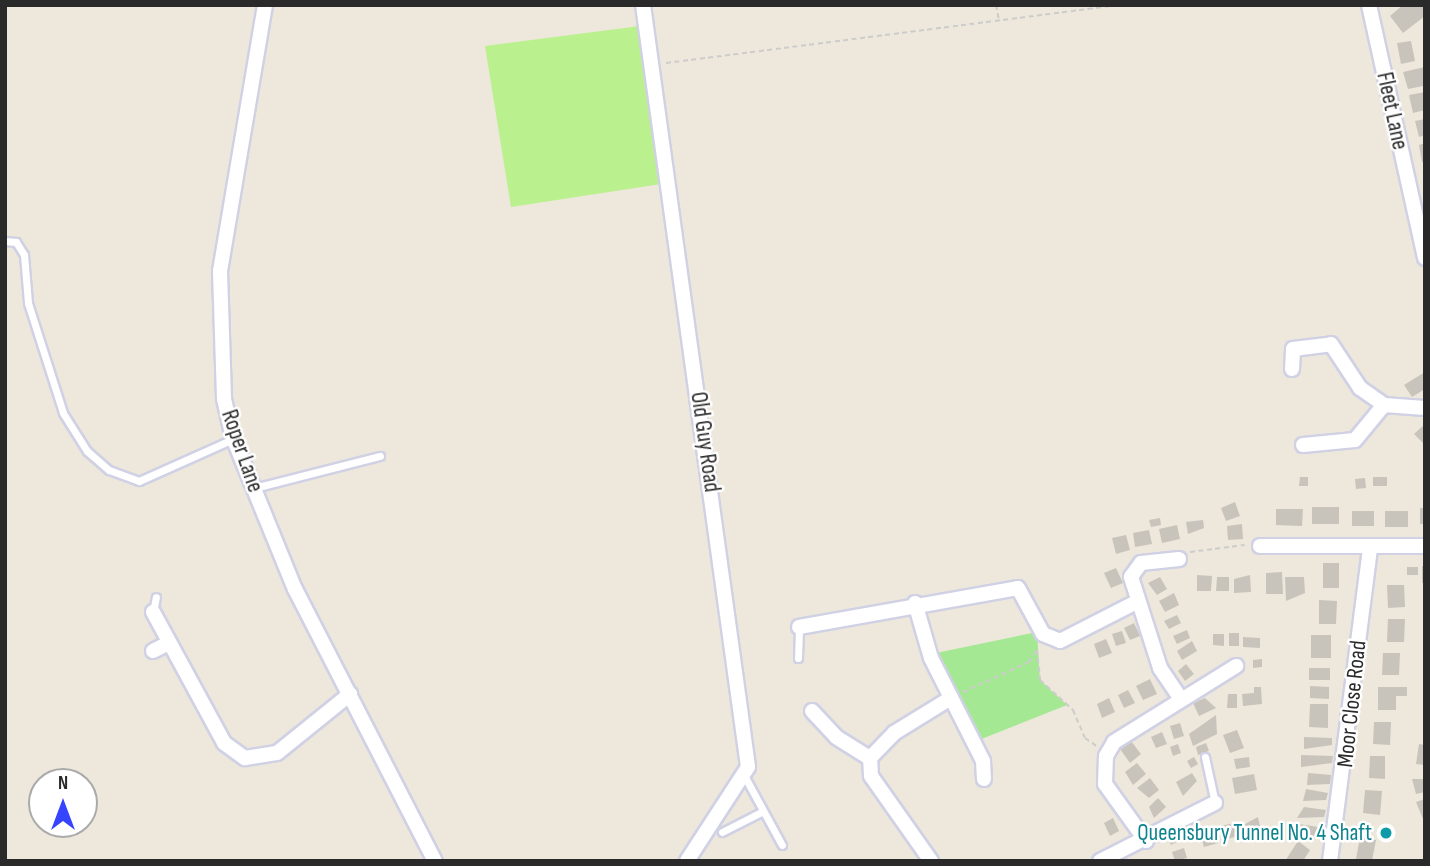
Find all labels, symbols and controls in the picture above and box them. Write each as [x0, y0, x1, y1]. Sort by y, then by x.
street label: Fleet Lane [1370, 70, 1414, 152]
street label: Old Guy Road [684, 390, 726, 494]
street label: Roper Lane [215, 406, 269, 496]
street label: Moor Close Road [1332, 639, 1372, 769]
north arrow [28, 768, 98, 838]
text: N [58, 772, 68, 795]
place label: Queensbury Tunnel No. 4 Shaft [1137, 819, 1372, 847]
marker: Queensbury Tunnel No. 4 Shaft [1378, 825, 1394, 841]

